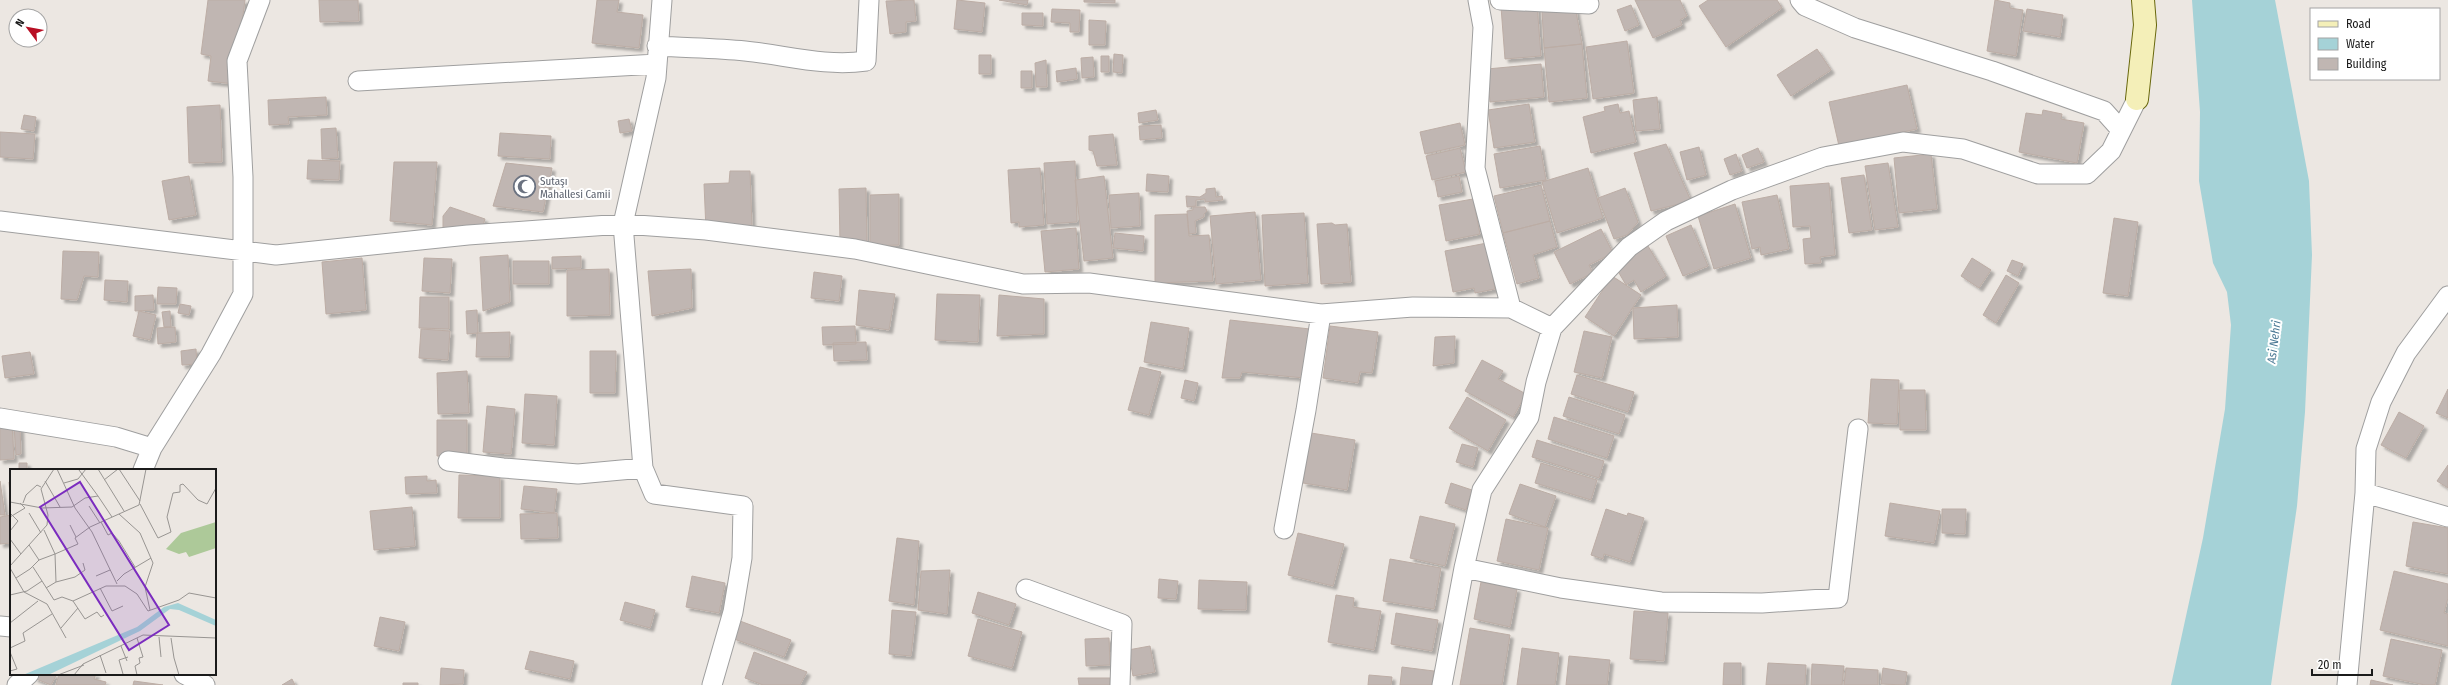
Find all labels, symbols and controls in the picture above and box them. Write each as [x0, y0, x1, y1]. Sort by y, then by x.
north arrow [8, 8, 48, 48]
legend [2310, 8, 2440, 80]
text: N [13, 17, 27, 29]
text: Road [2346, 17, 2371, 31]
text: Water [2346, 37, 2375, 51]
text: Building [2346, 57, 2387, 71]
mosque icon: Sutaşı Mahallesi Camii [511, 174, 537, 200]
place label: Sutaşı Mahallesi Camii [540, 175, 611, 201]
water label: Asi Nehri [2264, 320, 2284, 365]
inset map [10, 469, 216, 675]
scale bar [2312, 651, 2372, 677]
text: 20 m [2318, 658, 2342, 672]

